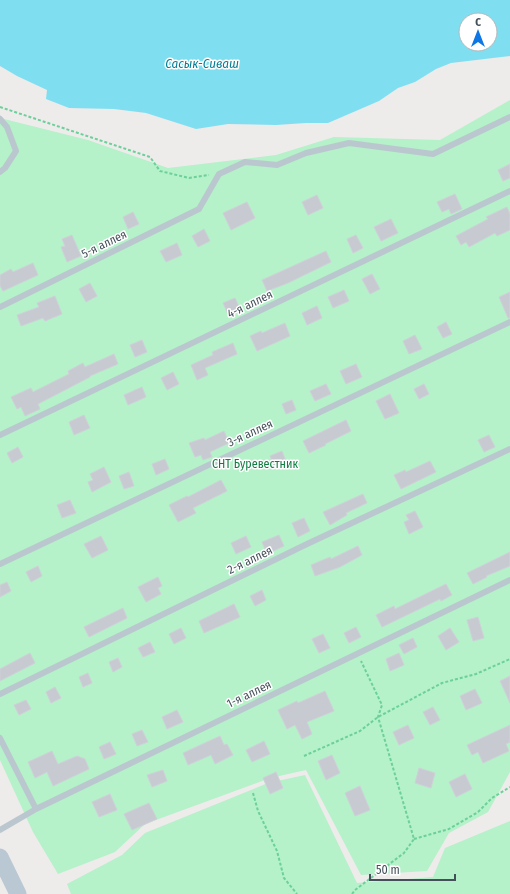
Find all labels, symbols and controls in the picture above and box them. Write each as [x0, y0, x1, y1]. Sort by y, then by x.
north arrow [458, 12, 498, 52]
text: С [475, 16, 481, 29]
water label: Сасык-Сиваш [165, 56, 239, 71]
street label: 5-я аллея [79, 227, 129, 261]
street label: 4-я аллея [225, 287, 275, 321]
street label: 3-я аллея [225, 416, 275, 450]
park label: СНТ Буревестник [212, 457, 298, 471]
street label: 2-я аллея [225, 543, 275, 577]
street label: 1-я аллея [224, 677, 274, 711]
scale bar [370, 856, 455, 882]
text: 50 m [376, 863, 400, 877]

